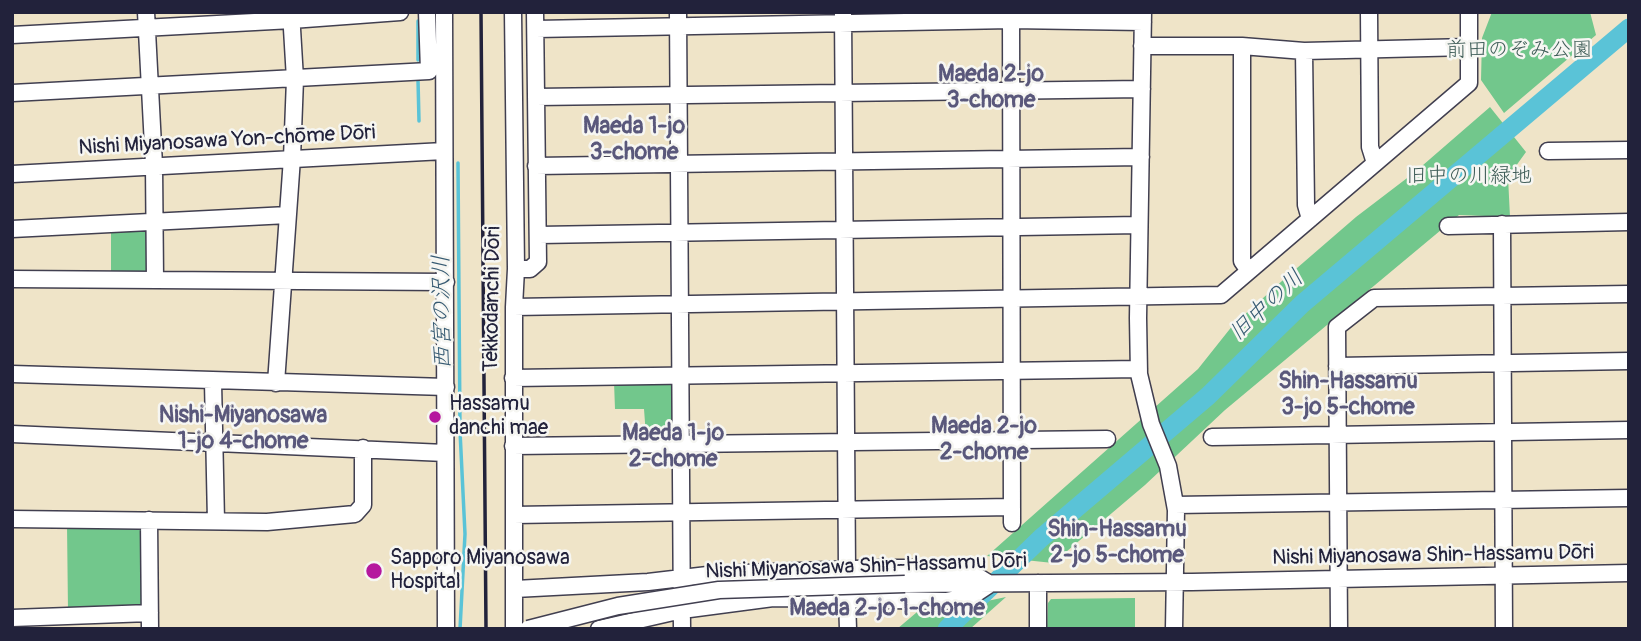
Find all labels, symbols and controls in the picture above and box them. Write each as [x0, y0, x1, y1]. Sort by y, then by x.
park label: 前田のぞみ公園 [1446, 38, 1592, 64]
district label: Maeda 2-jo 3-chome [938, 61, 1044, 115]
district label: Maeda 1-jo 3-chome [583, 113, 685, 167]
street label: Nishi Miyanosawa Yon-chōme Dōri [78, 121, 376, 161]
park label: 旧中の川緑地 [1406, 164, 1532, 190]
street label: Tekkodanchi Dōri [479, 226, 507, 372]
water label: 西宮の沢川 [428, 254, 458, 370]
water label: 旧中の川 [1224, 265, 1310, 347]
district label: Shin-Hassamu 3-jo 5-chome [1278, 368, 1418, 422]
place label: Hassamu danchi mae [449, 392, 548, 442]
district label: Nishi-Miyanosawa 1-jo 4-chome [159, 402, 327, 456]
marker: Hassamu danchi mae [427, 409, 443, 425]
district label: Maeda 2-jo 2-chome [931, 413, 1037, 467]
district label: Maeda 1-jo 2-chome [622, 420, 724, 474]
district label: Shin-Hassamu 2-jo 5-chome [1047, 516, 1187, 570]
street label: Nishi Miyanosawa Shin-Hassamu Dōri [1272, 541, 1594, 571]
place label: Sapporo Miyanosawa Hospital [390, 546, 570, 596]
street label: Nishi Miyanosawa Shin-Hassamu Dōri [705, 549, 1027, 585]
marker: Sapporo Miyanosawa Hospital [364, 561, 384, 581]
district label: Maeda 2-jo 1-chome [789, 595, 985, 623]

